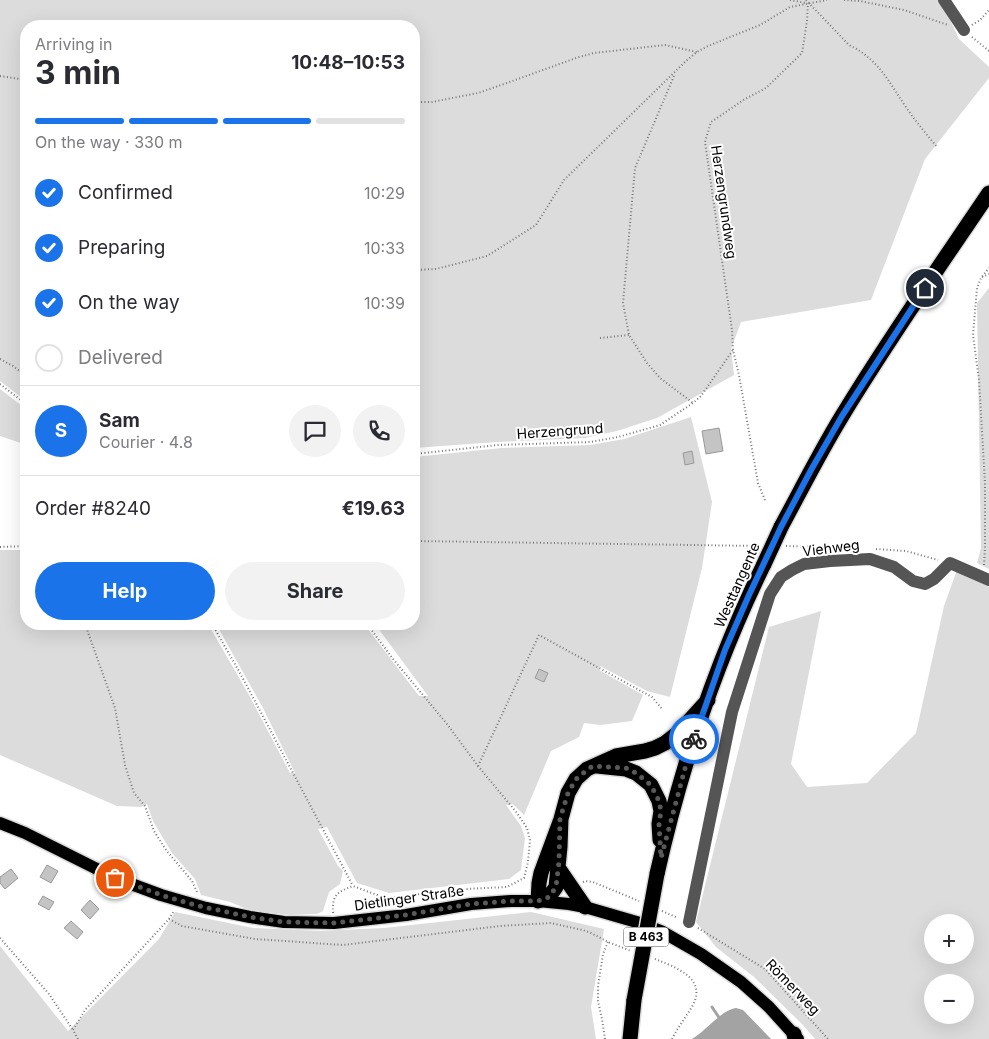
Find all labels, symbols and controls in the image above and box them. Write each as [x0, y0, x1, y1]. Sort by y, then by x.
text: Arriving in [35, 34, 112, 54]
text: 10:48–10:53 [291, 51, 405, 74]
text: 3 min [35, 53, 121, 92]
text: On the way · 330 m [35, 132, 183, 152]
street label: Herzengrundweg [708, 144, 741, 260]
icon: check [35, 179, 63, 207]
text: Confirmed [78, 181, 173, 204]
text: 10:29 [364, 183, 405, 203]
icon: check [35, 234, 63, 262]
text: Preparing [78, 236, 165, 259]
text: 10:33 [364, 238, 405, 258]
pin [904, 267, 946, 309]
icon: home [911, 274, 939, 302]
icon: check [35, 289, 63, 317]
text: On the way [78, 291, 180, 314]
text: 10:39 [364, 293, 405, 313]
text: Delivered [78, 346, 163, 369]
button: chat [289, 405, 341, 457]
button: phone [353, 405, 405, 457]
text: Sam [99, 409, 140, 432]
text: S [55, 419, 67, 442]
street label: Herzengrund [516, 419, 604, 442]
text: Courier · 4.8 [99, 432, 193, 452]
text: Order #8240 [35, 497, 151, 520]
text: €19.63 [342, 497, 405, 520]
street label: Viehweg [801, 536, 860, 559]
street label: Westtangente [710, 540, 763, 630]
button: Help [35, 562, 215, 620]
button: Share [225, 562, 405, 620]
courier [669, 714, 719, 764]
icon: bike [680, 725, 708, 753]
pin [94, 857, 136, 899]
icon: bag [101, 864, 129, 892]
street label: Dietlinger Straße [353, 881, 465, 914]
map controls [924, 914, 974, 1024]
button: + [924, 914, 974, 964]
road number: B 463 [624, 928, 668, 946]
street label: Römerweg [763, 955, 824, 1018]
button: − [924, 974, 974, 1024]

